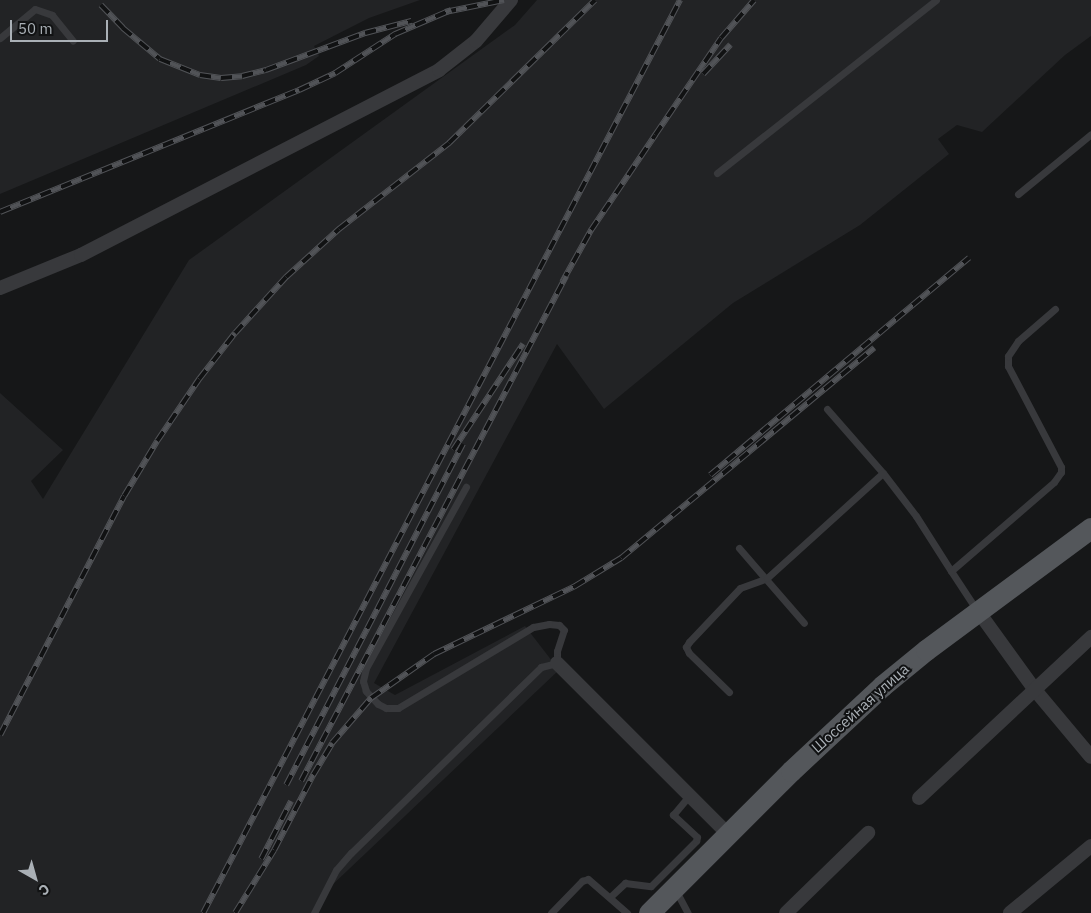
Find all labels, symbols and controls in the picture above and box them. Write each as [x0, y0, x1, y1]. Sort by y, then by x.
scale bar [12, 10, 110, 42]
text: 50 m [18, 19, 53, 38]
street label: Шоссейная улица [808, 660, 912, 756]
north arrow [10, 853, 60, 903]
text: С [35, 880, 53, 900]

